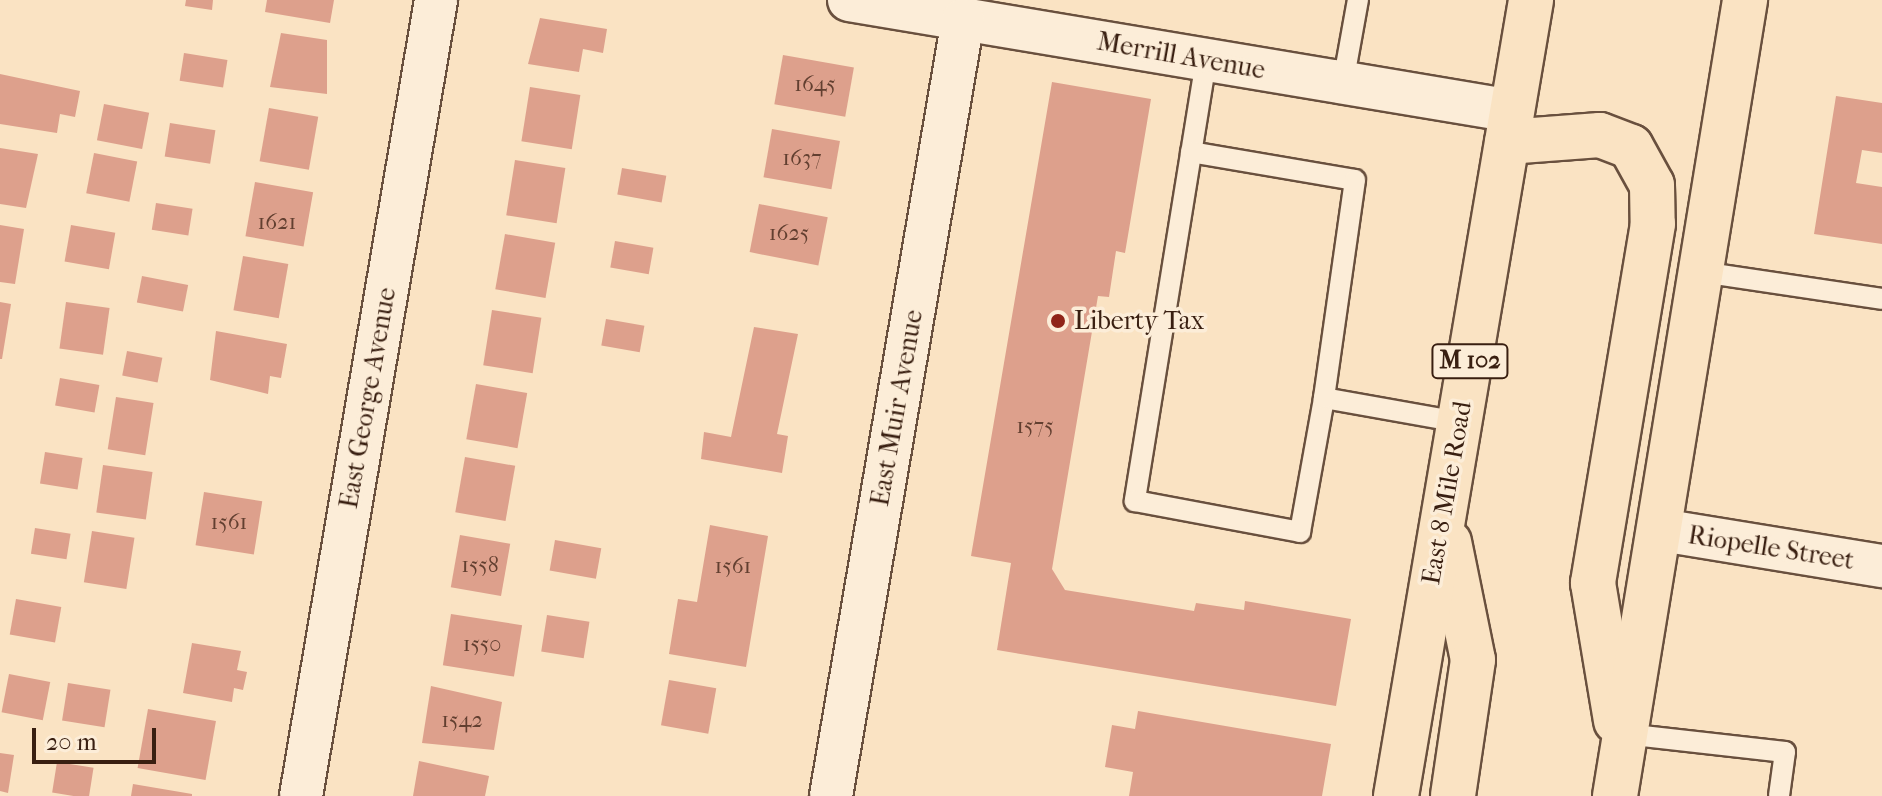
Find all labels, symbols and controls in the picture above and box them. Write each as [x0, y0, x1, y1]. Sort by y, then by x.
street label: Merrill Avenue [1095, 26, 1267, 86]
house number: 1645 [794, 72, 836, 98]
house number: 1637 [782, 146, 822, 172]
house number: 1621 [258, 210, 296, 236]
house number: 1625 [769, 221, 809, 247]
street label: East George Avenue [333, 285, 403, 511]
place label: Liberty Tax [1074, 305, 1204, 337]
street label: East Muir Avenue [864, 307, 930, 509]
marker: Liberty Tax [1049, 312, 1067, 330]
road number: M 102 [1430, 341, 1510, 381]
street label: East 8 Mile Road [1416, 399, 1478, 587]
house number: 1575 [1016, 414, 1054, 440]
house number: 1561 [211, 510, 247, 536]
street label: Riopelle Street [1686, 519, 1856, 577]
house number: 1558 [461, 553, 499, 579]
house number: 1561 [715, 554, 751, 580]
house number: 1550 [463, 632, 501, 658]
house number: 1542 [441, 708, 483, 734]
scale bar [36, 712, 160, 762]
text: 20 m [46, 728, 97, 756]

